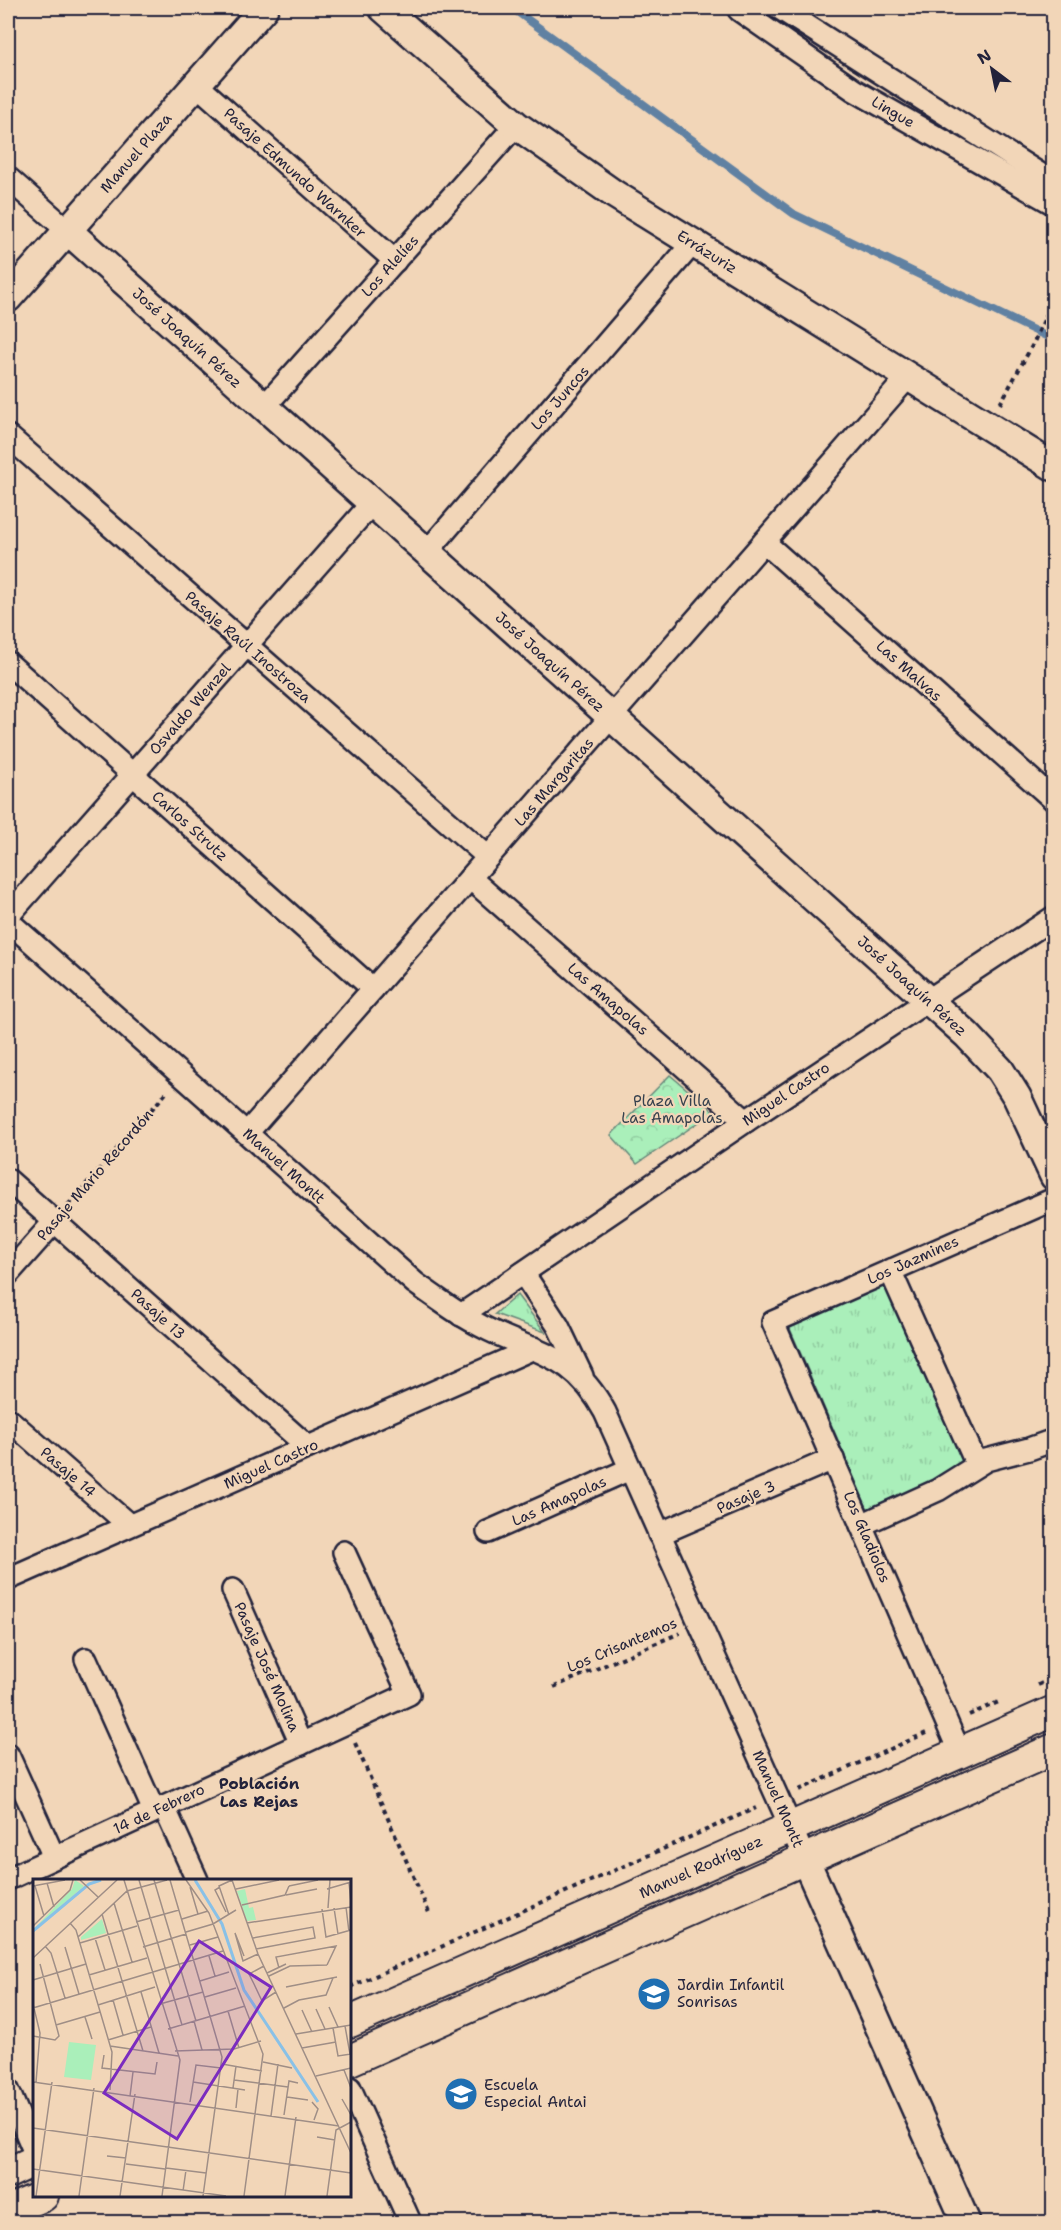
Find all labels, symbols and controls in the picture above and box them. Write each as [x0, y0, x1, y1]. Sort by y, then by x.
north arrow [962, 39, 1022, 99]
text: N [973, 44, 995, 69]
street label: Lingue [868, 92, 918, 132]
street label: Pasaje Edmundo Warnker [219, 103, 371, 243]
street label: Manuel Plaza [96, 108, 177, 197]
street label: Errázuriz [673, 226, 741, 278]
street label: Los Alelíes [357, 231, 423, 301]
street label: José Joaquín Pérez [128, 283, 246, 393]
street label: Los Juncos [526, 361, 594, 435]
street label: Pasaje Raúl Inostroza [181, 587, 316, 708]
street label: José Joaquín Pérez [491, 607, 609, 717]
street label: Las Malvas [872, 636, 946, 706]
street label: Osvaldo Wenzel [145, 659, 236, 759]
street label: Las Margaritas [510, 733, 598, 831]
street label: Carlos Strutz [148, 786, 232, 866]
street label: José Joaquín Pérez [853, 931, 971, 1041]
street label: Las Amapolas [563, 958, 653, 1040]
street label: Miguel Castro [738, 1057, 834, 1131]
park label: Plaza Villa Las Amapolas [621, 1091, 723, 1128]
street label: Pasaje Mario Recordón [32, 1105, 158, 1245]
street label: Manuel Montt [238, 1124, 330, 1208]
street label: Los Jazmines [864, 1231, 962, 1289]
street label: Pasaje 13 [126, 1284, 190, 1344]
street label: Miguel Castro [221, 1434, 321, 1494]
street label: Pasaje 14 [36, 1442, 100, 1502]
street label: Las Amapolas [509, 1471, 609, 1531]
street label: Pasaje 3 [714, 1476, 778, 1518]
street label: Los Gladiolos [839, 1488, 895, 1586]
street label: Pasaje José Molina [229, 1599, 305, 1736]
street label: Los Crisantemos [564, 1613, 680, 1677]
street label: Manuel Montt [748, 1747, 808, 1851]
district label: Población Las Rejas [219, 1773, 300, 1812]
street label: 14 de Febrero [110, 1779, 208, 1839]
street label: Manuel Rodríguez [636, 1831, 766, 1903]
inset map [33, 1879, 351, 2197]
place label: Jardin Infantil Sonrisas [677, 1975, 785, 2012]
school or university icon: Jardin Infantil Sonrisas [636, 1976, 672, 2012]
place label: Escuela Especial Antai [484, 2075, 587, 2112]
school or university icon: Escuela Especial Antai [443, 2076, 479, 2112]

